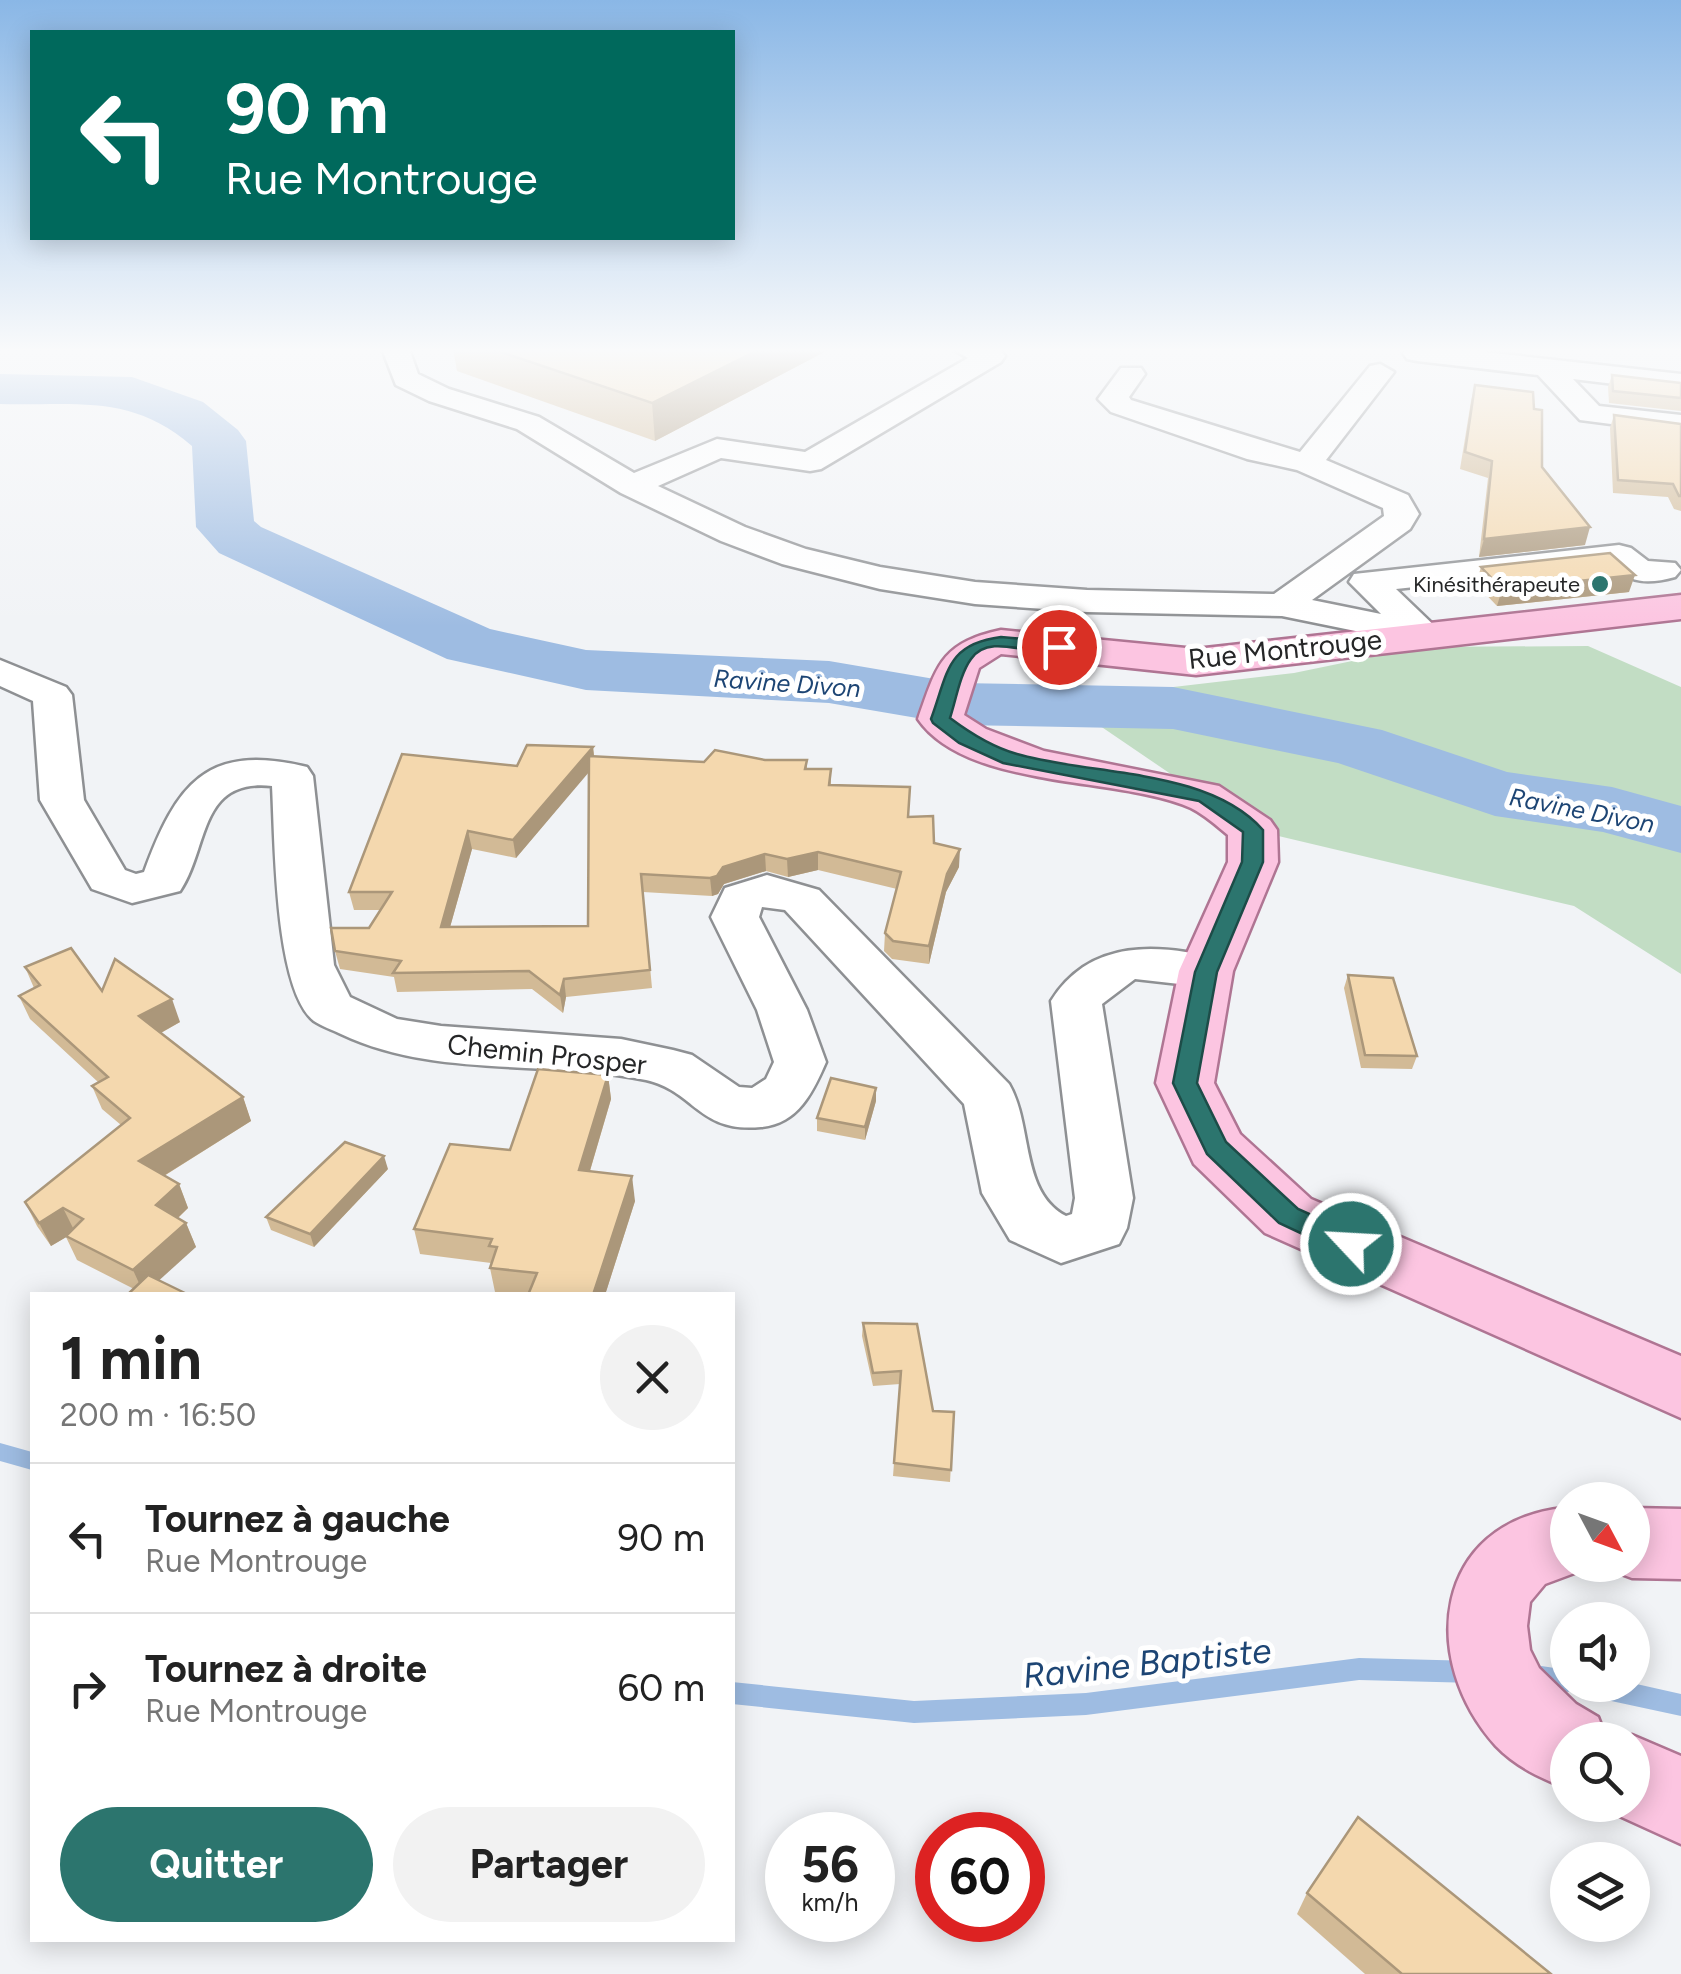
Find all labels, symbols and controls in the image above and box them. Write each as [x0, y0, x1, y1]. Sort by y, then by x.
text: 90 m [225, 66, 389, 151]
icon: left [60, 70, 190, 200]
text: Rue Montrouge [225, 151, 538, 205]
place label: Kinésithérapeute [1413, 571, 1580, 598]
marker: Kinésithérapeute [1589, 573, 1611, 595]
pin [1017, 605, 1102, 690]
icon: arrive [1032, 620, 1087, 675]
street label: Rue Montrouge [1186, 622, 1384, 676]
water label: Ravine Divon [713, 663, 862, 703]
water label: Ravine Divon [1507, 781, 1657, 839]
street label: Chemin Prosper [446, 1027, 649, 1081]
position arrow [1299, 1192, 1403, 1296]
text: 1 min [60, 1322, 202, 1394]
button: close [600, 1325, 705, 1430]
text: 200 m · 16:50 [60, 1396, 256, 1434]
north arrow [1550, 1482, 1650, 1582]
map controls [1550, 1482, 1650, 1942]
text: Tournez à gauche [145, 1496, 450, 1542]
icon: left [60, 1511, 115, 1566]
text: 90 m [617, 1515, 705, 1561]
text: Rue Montrouge [145, 1542, 367, 1580]
button: sound [1550, 1602, 1650, 1702]
water label: Ravine Baptiste [1021, 1629, 1273, 1697]
text: Tournez à droite [145, 1646, 427, 1692]
icon: right [60, 1661, 115, 1716]
text: 60 m [617, 1665, 705, 1711]
text: Rue Montrouge [145, 1692, 367, 1730]
button: search [1550, 1722, 1650, 1822]
button: Quitter [60, 1807, 373, 1922]
button: Partager [393, 1807, 705, 1922]
speed limit sign: 60 [915, 1812, 1045, 1942]
text: 56 [801, 1834, 859, 1895]
button: layers [1550, 1842, 1650, 1942]
text: km/h [801, 1887, 859, 1917]

